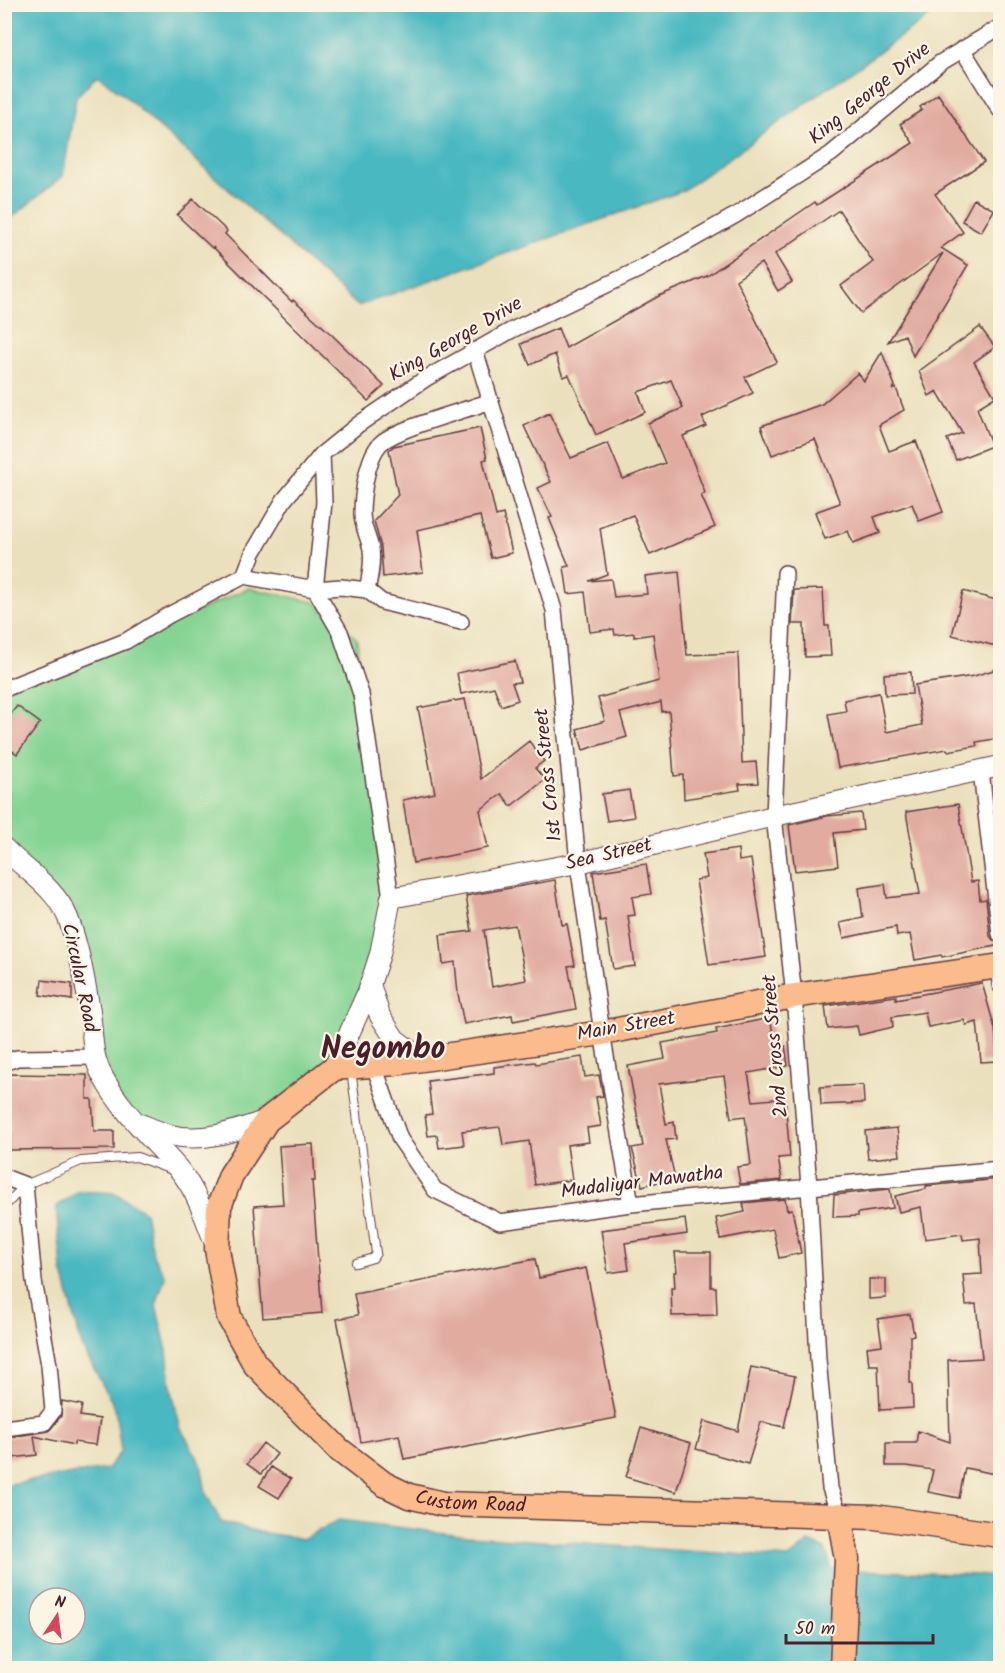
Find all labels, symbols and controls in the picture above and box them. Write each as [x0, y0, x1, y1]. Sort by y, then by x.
street label: King George Drive [802, 34, 938, 154]
street label: King George Drive [383, 289, 529, 391]
street label: 1st Cross Street [526, 706, 572, 843]
street label: Sea Street [563, 829, 656, 880]
street label: Circular Road [52, 920, 106, 1037]
street label: 2nd Cross Street [754, 973, 798, 1119]
street label: Main Street [574, 1003, 678, 1051]
district label: Negombo [321, 1024, 445, 1075]
street label: Mudaliyar Mawatha [559, 1157, 725, 1209]
street label: Custom Road [412, 1482, 527, 1523]
north arrow [27, 1586, 87, 1646]
text: N [52, 1590, 68, 1616]
scale bar [786, 1607, 933, 1645]
text: 50 m [795, 1615, 835, 1644]

